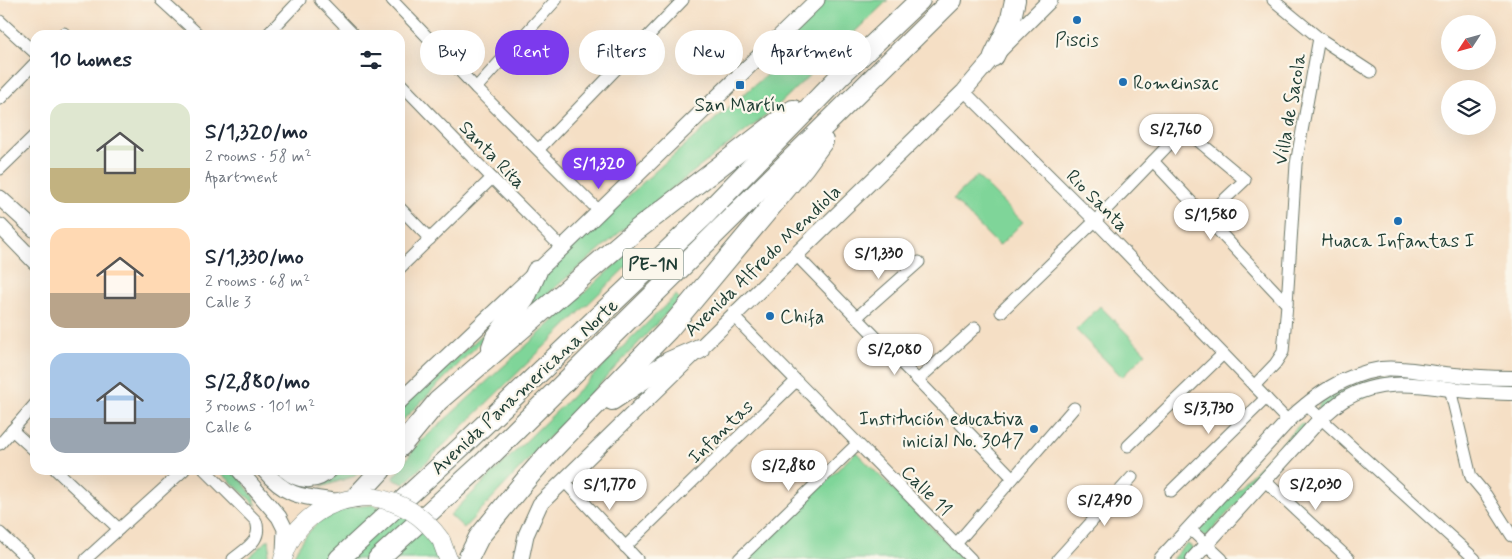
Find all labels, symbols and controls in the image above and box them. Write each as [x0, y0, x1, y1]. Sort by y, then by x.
marker: Piscis [1071, 14, 1083, 26]
north arrow [1441, 15, 1496, 70]
map controls [1441, 15, 1496, 135]
place label: Piscis [1055, 28, 1100, 53]
chip: Buy [420, 30, 485, 75]
chip: Rent [495, 30, 569, 75]
chip: Filters [579, 30, 665, 75]
chip: New [675, 30, 743, 75]
chip: Apartment [753, 30, 871, 75]
text: 10 homes [50, 46, 132, 74]
icon: filters [357, 46, 385, 74]
street label: Villa de Sacola [1268, 51, 1313, 167]
place label: Romeinsac [1133, 71, 1219, 96]
marker: Romeinsac [1117, 76, 1129, 88]
marker: San Martín [734, 79, 746, 91]
button: layers [1441, 80, 1496, 135]
place label: San Martín [695, 93, 785, 118]
pin: S/2,760 [1130, 114, 1222, 156]
street label: Santa Rita [453, 116, 531, 195]
text: S/1,320/mo [205, 118, 308, 146]
text: S/2,760 [1150, 119, 1202, 140]
icon: home [90, 123, 150, 183]
text: 2 rooms · 58 m² [205, 146, 311, 167]
pin: S/1,320 [553, 148, 645, 190]
text: S/1,320 [573, 153, 625, 174]
street label: Rio Santa [1060, 164, 1134, 238]
text: Apartment [205, 167, 278, 188]
street label: Avenida Alfredo Mendiola [679, 180, 847, 343]
pin: S/1,580 [1165, 198, 1257, 241]
text: S/1,580 [1185, 204, 1237, 225]
marker: Huaca Infantas I [1392, 215, 1404, 227]
place label: Huaca Infantas I [1322, 229, 1474, 254]
pin: S/1,330 [833, 238, 925, 280]
text: S/1,330/mo [205, 243, 304, 271]
text: S/1,330 [855, 243, 903, 264]
icon: home [90, 248, 150, 308]
road number: PE-1N [623, 248, 683, 280]
text: 2 rooms · 68 m² [205, 271, 310, 292]
text: Calle 3 [205, 292, 251, 313]
street label: Avenida Panamericana Norte [426, 293, 624, 481]
place label: Chifa [780, 305, 824, 330]
marker: Chifa [764, 310, 776, 322]
pin: S/2,080 [849, 334, 941, 376]
text: S/2,080 [868, 339, 922, 360]
text: S/2,880/mo [205, 368, 310, 396]
icon: home [90, 373, 150, 433]
pin: S/3,730 [1163, 392, 1255, 435]
street label: Infantas [683, 395, 759, 470]
text: 3 rooms · 101 m² [205, 396, 315, 417]
text: S/3,730 [1184, 398, 1234, 419]
place label: Institución educativa inicial No. 3047 [859, 407, 1024, 454]
text: Calle 6 [205, 417, 252, 438]
marker: Institución educativa inicial No. 3047 [1028, 423, 1040, 435]
pin: S/2,880 [743, 450, 835, 492]
text: S/2,880 [762, 455, 816, 476]
street label: Calle 11 [895, 460, 957, 522]
pin: S/1,770 [564, 468, 656, 511]
pin: S/2,030 [1270, 468, 1362, 511]
text: S/1,770 [584, 474, 636, 495]
text: S/2,030 [1290, 474, 1342, 495]
pin: S/2,490 [1059, 484, 1151, 527]
text: S/2,490 [1078, 490, 1132, 511]

